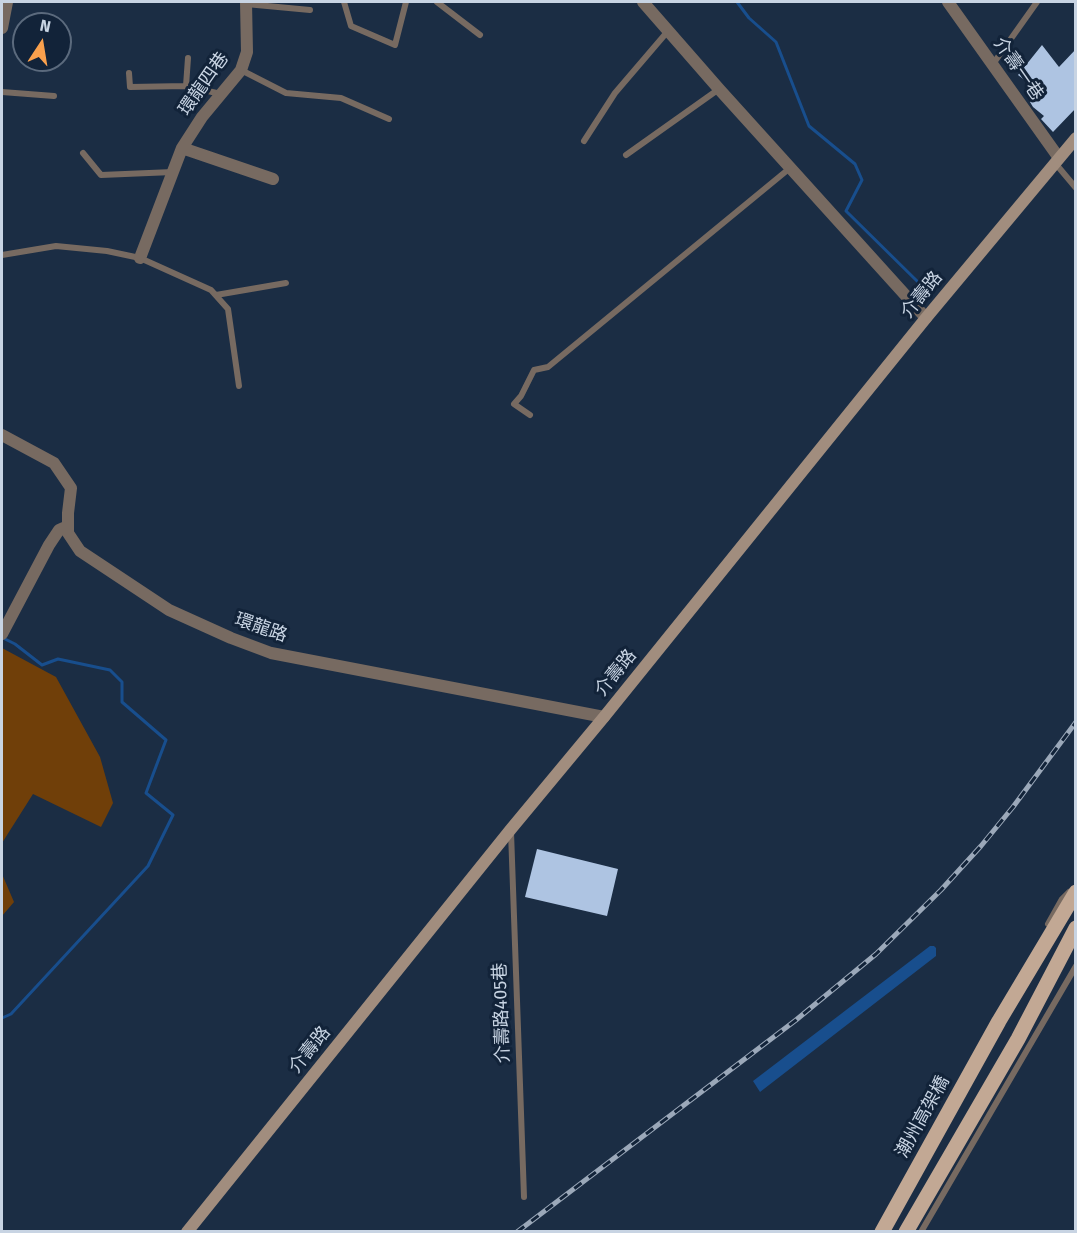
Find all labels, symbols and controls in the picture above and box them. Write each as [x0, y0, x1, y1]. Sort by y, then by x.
north arrow [12, 12, 72, 72]
text: N [38, 15, 53, 36]
street label: 介壽一巷 [989, 33, 1047, 105]
street label: 環龍四巷 [175, 48, 233, 120]
street label: 介壽路 [897, 267, 947, 323]
street label: 環龍路 [232, 609, 290, 647]
street label: 介壽路 [591, 645, 641, 701]
street label: 介壽路405巷 [489, 962, 515, 1064]
street label: 介壽路 [285, 1022, 335, 1078]
street label: 潮州高架橋 [892, 1072, 954, 1162]

